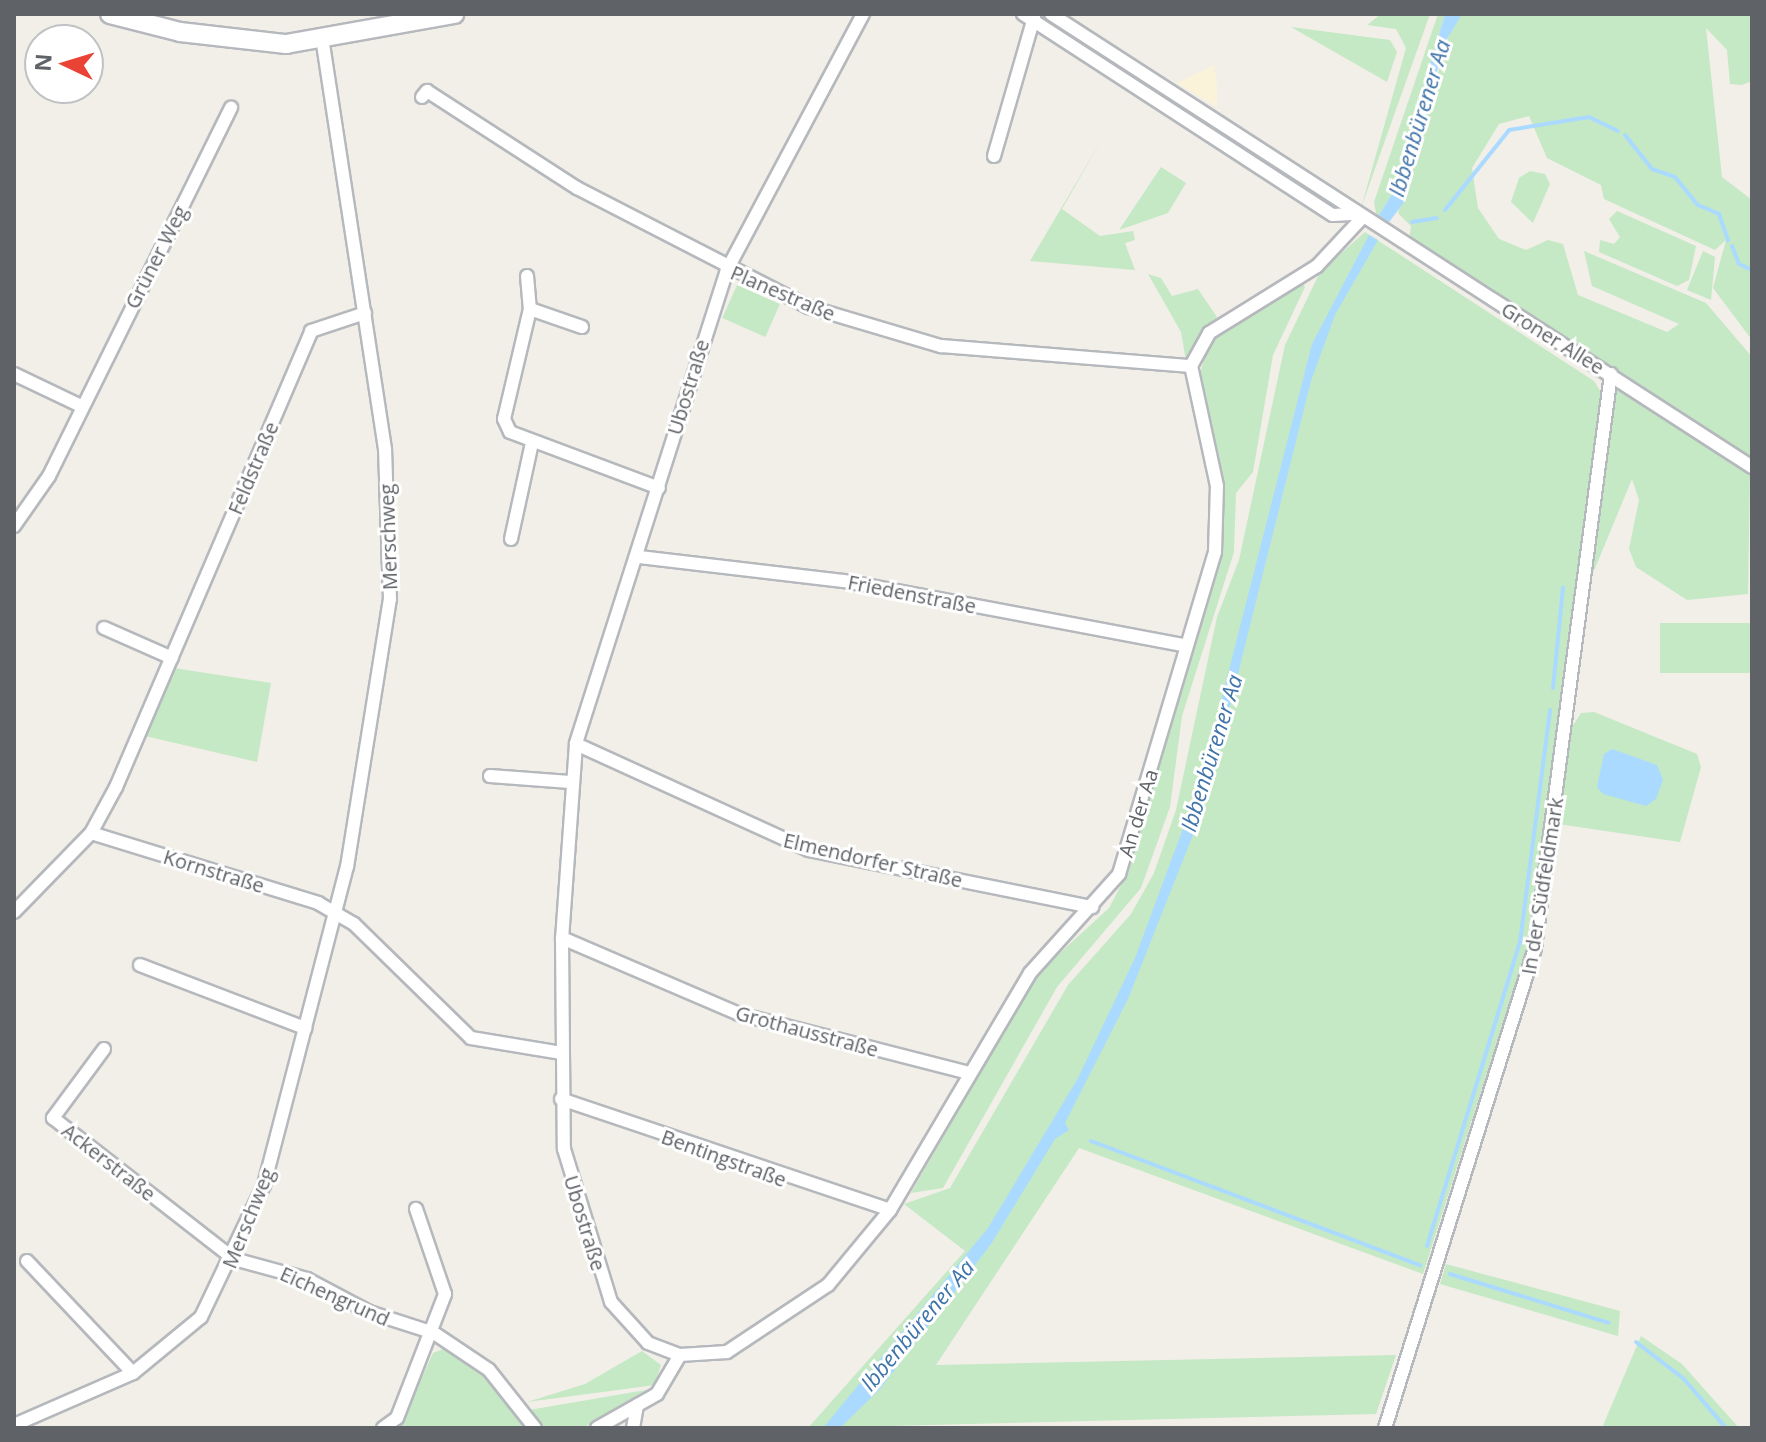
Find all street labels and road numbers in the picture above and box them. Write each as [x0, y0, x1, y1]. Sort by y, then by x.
street label: Grüner Weg [120, 201, 192, 313]
street label: Planestraße [727, 260, 839, 326]
street label: Groner Allee [1497, 297, 1609, 379]
street label: Ubostraße [662, 336, 714, 438]
street label: Feldstraße [223, 418, 283, 518]
street label: Merschweg [374, 483, 402, 591]
street label: Friedenstraße [846, 570, 978, 618]
street label: An der Aa [1113, 766, 1163, 860]
street label: In der Südfeldmark [1516, 796, 1568, 976]
street label: Elmendorfer Straße [781, 828, 965, 892]
street label: Kornstraße [161, 844, 267, 898]
street label: Grothausstraße [733, 1000, 881, 1062]
street label: Ackerstraße [58, 1118, 160, 1206]
street label: Bentingstraße [658, 1124, 790, 1192]
street label: Merschweg [217, 1164, 279, 1272]
street label: Ubostraße [559, 1172, 611, 1274]
street label: Eichengrund [277, 1261, 393, 1331]

